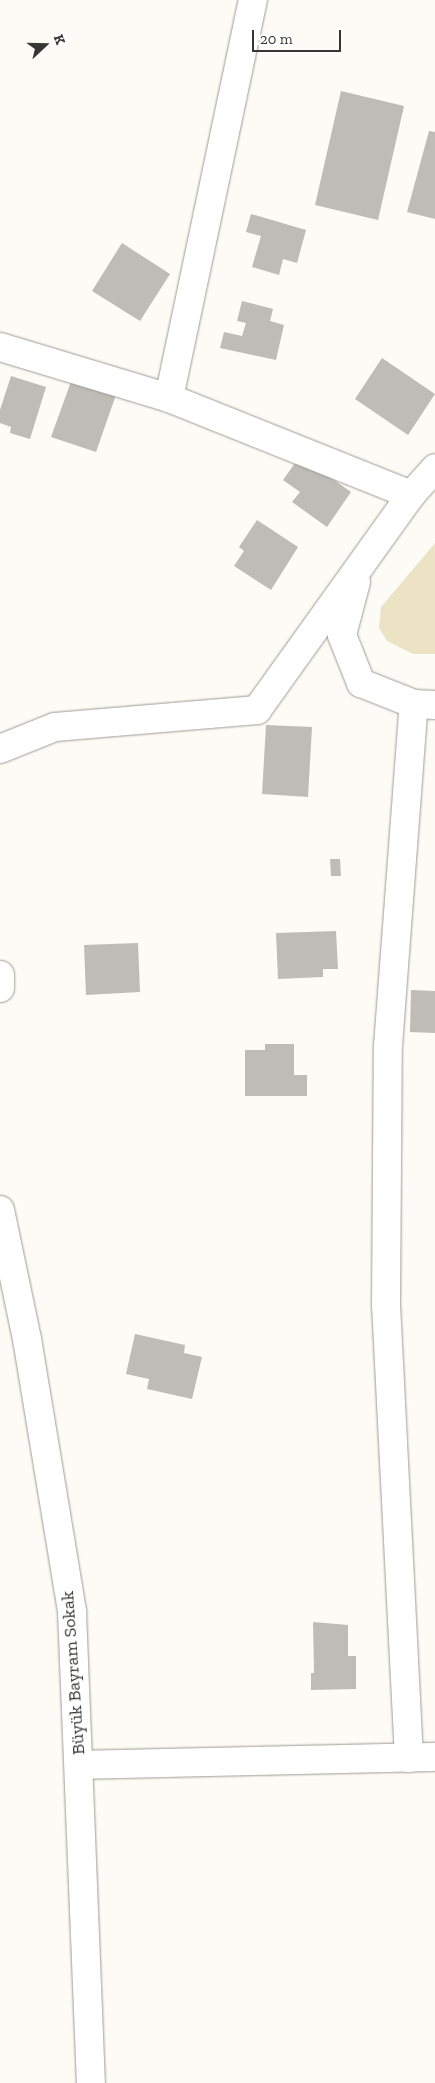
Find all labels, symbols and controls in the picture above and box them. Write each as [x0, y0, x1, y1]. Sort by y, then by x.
north arrow [20, 20, 70, 70]
scale bar [255, 20, 344, 52]
text: 20 m [260, 30, 293, 48]
text: K [50, 32, 69, 47]
street label: Büyük Bayram Sokak [57, 1590, 89, 1756]

